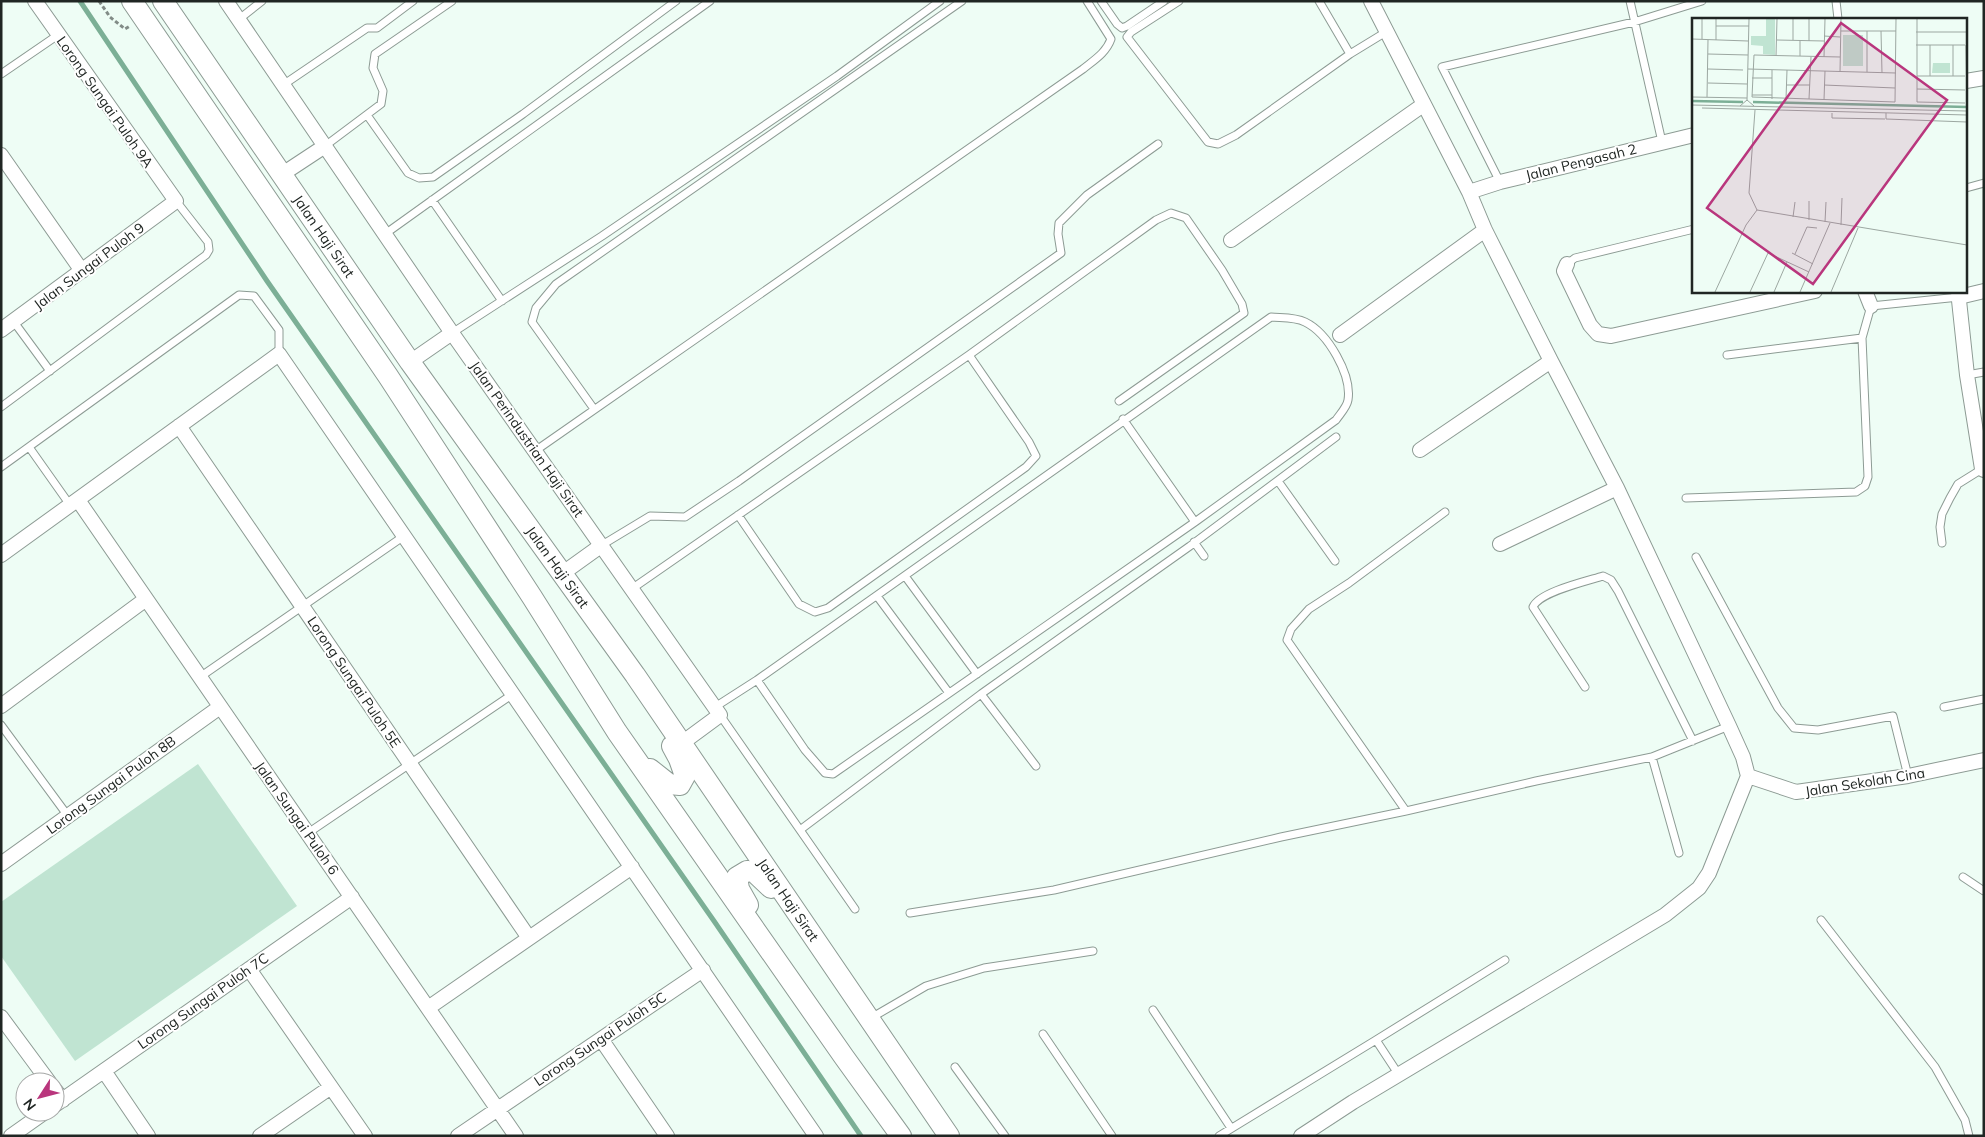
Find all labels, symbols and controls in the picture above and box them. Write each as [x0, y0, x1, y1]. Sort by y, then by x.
inset map [1692, 18, 1968, 292]
street label: Lorong Sungai Puloh 9A [53, 33, 158, 172]
street label: Jalan Pengasah 2 [1524, 140, 1638, 184]
street label: Jalan Haji Sirat [289, 191, 359, 281]
street label: Jalan Sungai Puloh 9 [30, 218, 148, 314]
street label: Jalan Perindustrian Haji Sirat [466, 358, 588, 521]
street label: Jalan Haji Sirat [522, 523, 593, 612]
street label: Lorong Sungai Puloh 5E [303, 613, 405, 751]
street label: Lorong Sungai Puloh 8B [43, 732, 179, 838]
street label: Jalan Sungai Puloh 6 [251, 758, 343, 878]
street label: Jalan Sekolah Cina [1804, 764, 1926, 800]
street label: Jalan Haji Sirat [754, 855, 823, 945]
street label: Lorong Sungai Puloh 7C [134, 949, 272, 1053]
street label: Lorong Sungai Puloh 5C [530, 988, 670, 1090]
north arrow [15, 1072, 65, 1122]
text: N [19, 1095, 40, 1114]

